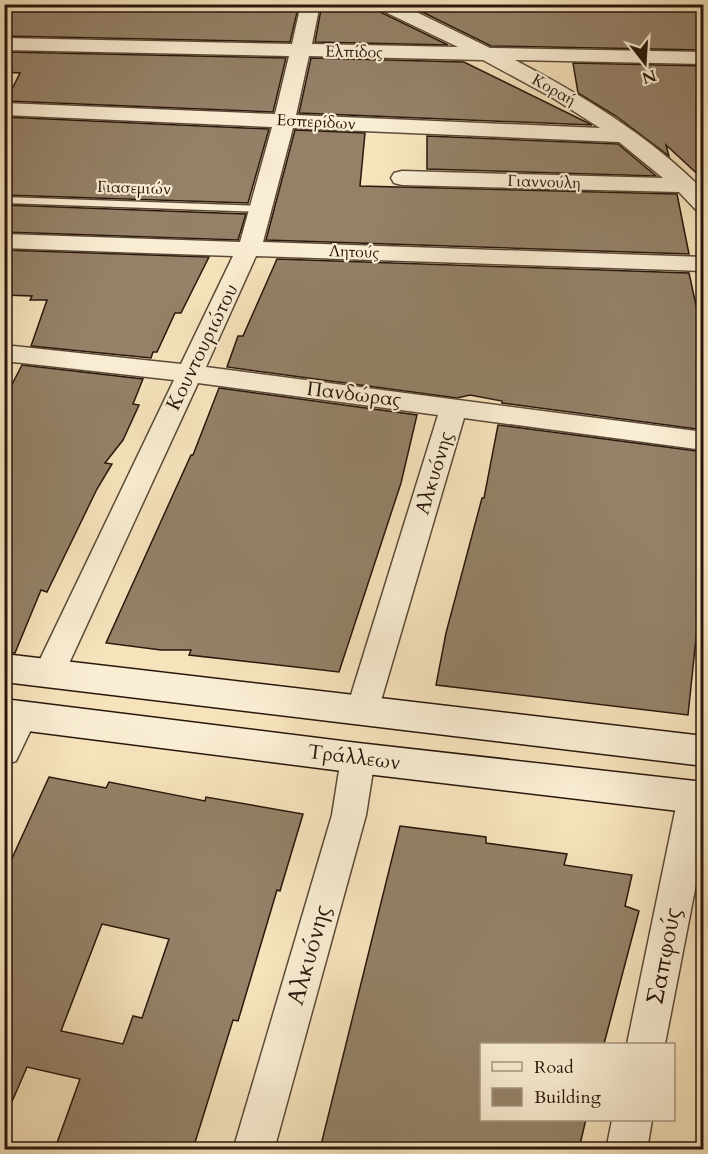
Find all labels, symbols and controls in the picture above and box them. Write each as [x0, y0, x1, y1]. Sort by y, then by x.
north arrow [615, 33, 675, 93]
street label: Ελπίδος [325, 40, 383, 64]
text: N [639, 64, 659, 89]
street label: Κοραή [528, 69, 580, 111]
street label: Εσπερίδων [276, 109, 356, 135]
street label: Γιαννούλη [507, 170, 581, 194]
street label: Γιασεμιών [97, 176, 171, 200]
street label: Λητούς [328, 240, 380, 264]
street label: Κουντουριώτου [160, 279, 244, 415]
street label: Πανδώρας [305, 375, 403, 413]
street label: Αλκυόνης [409, 428, 460, 518]
street label: Τράλλεων [306, 738, 402, 776]
street label: Αλκυόνης [279, 901, 339, 1009]
street label: Σαπφούς [638, 905, 690, 1007]
legend [480, 1043, 675, 1121]
text: Road [534, 1055, 574, 1080]
text: Building [534, 1085, 602, 1110]

